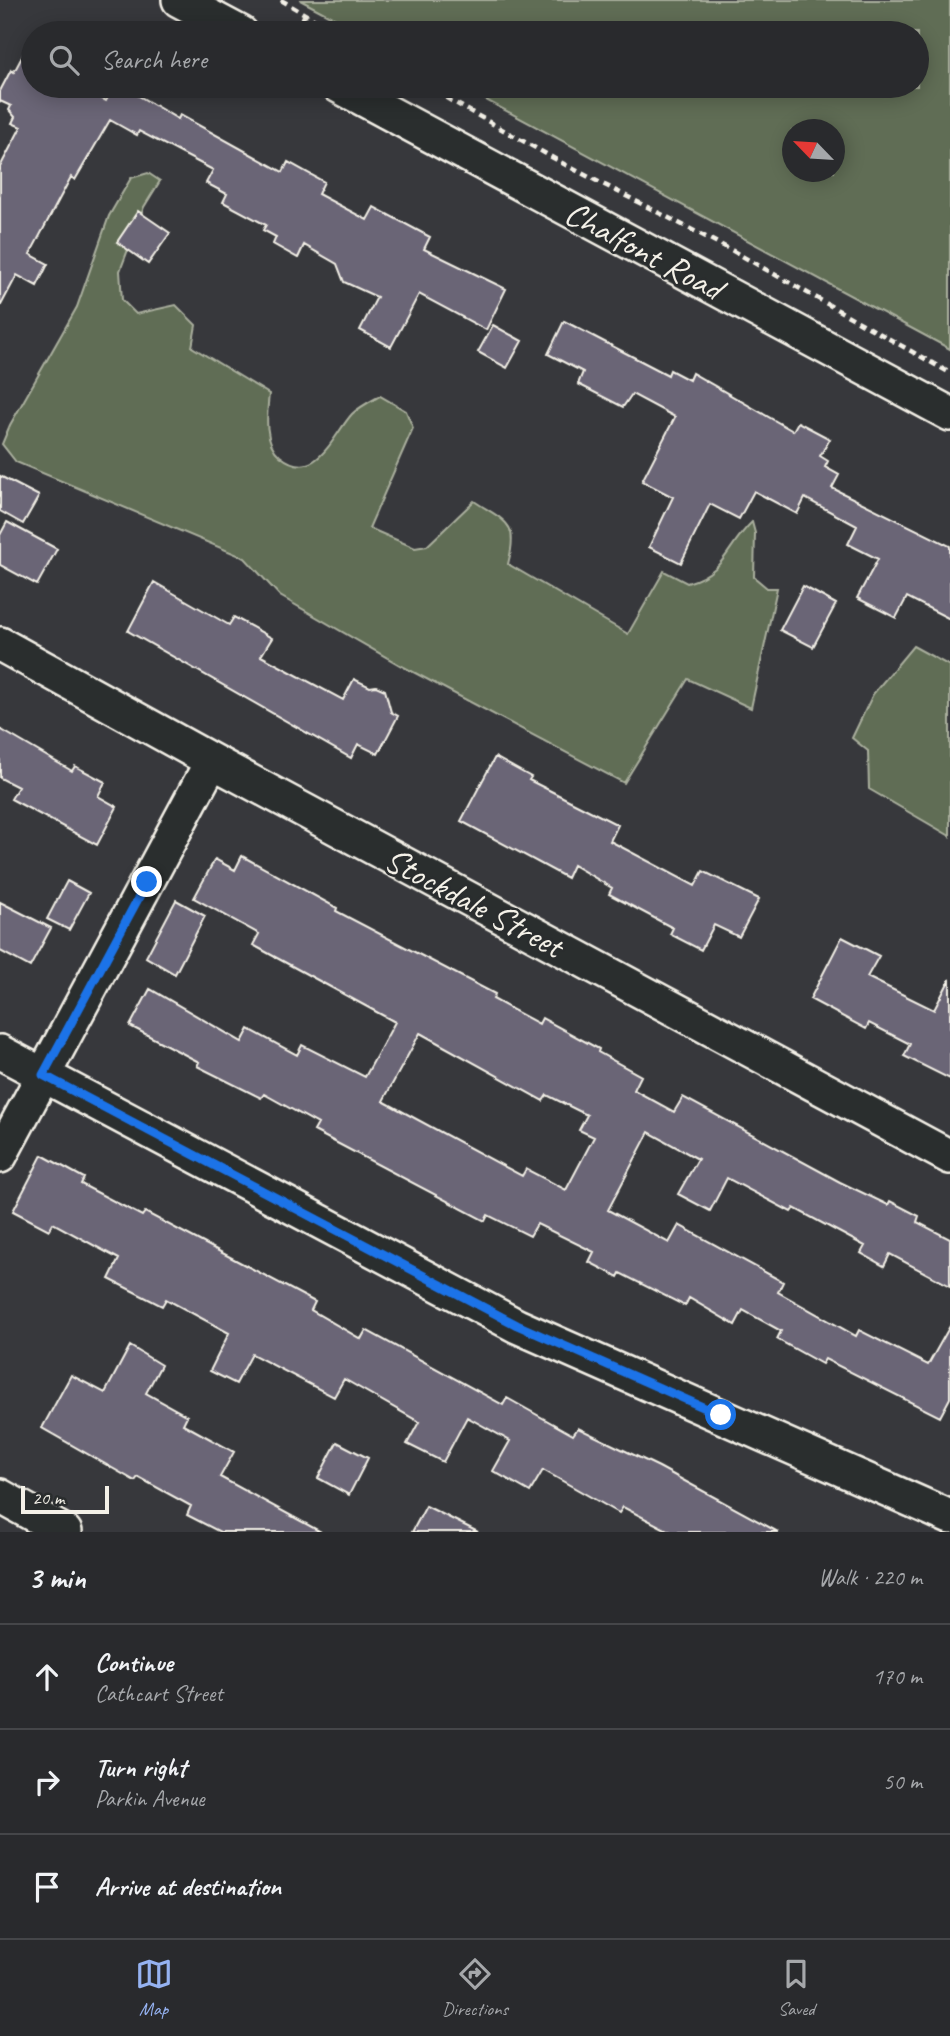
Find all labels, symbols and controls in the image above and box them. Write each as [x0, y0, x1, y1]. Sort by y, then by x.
search box [21, 21, 929, 98]
icon: search [45, 41, 83, 79]
text: Search here [101, 43, 207, 76]
north arrow [782, 119, 845, 182]
street label: Chalfont Road [557, 190, 735, 313]
street label: Stockdale Street [377, 837, 574, 970]
route end [131, 866, 162, 897]
route start [705, 1399, 736, 1430]
scale bar [21, 1483, 108, 1515]
text: 20 m [32, 1486, 64, 1510]
text: 3 min [28, 1559, 85, 1597]
text: Walk · 220 m [818, 1563, 922, 1592]
text: Continue [95, 1646, 173, 1679]
icon: ahead [28, 1658, 66, 1696]
text: 170 m [873, 1662, 922, 1691]
text: Cathcart Street [95, 1679, 223, 1708]
text: Turn right [95, 1751, 186, 1784]
icon: right [28, 1763, 66, 1801]
text: 50 m [883, 1767, 922, 1796]
text: Parkin Avenue [95, 1784, 205, 1813]
icon: arrive [28, 1868, 66, 1906]
text: Arrive at destination [95, 1870, 281, 1903]
tab: Map [135, 1955, 173, 2021]
tab: Directions [442, 1955, 508, 2021]
tab: Saved [777, 1955, 815, 2021]

